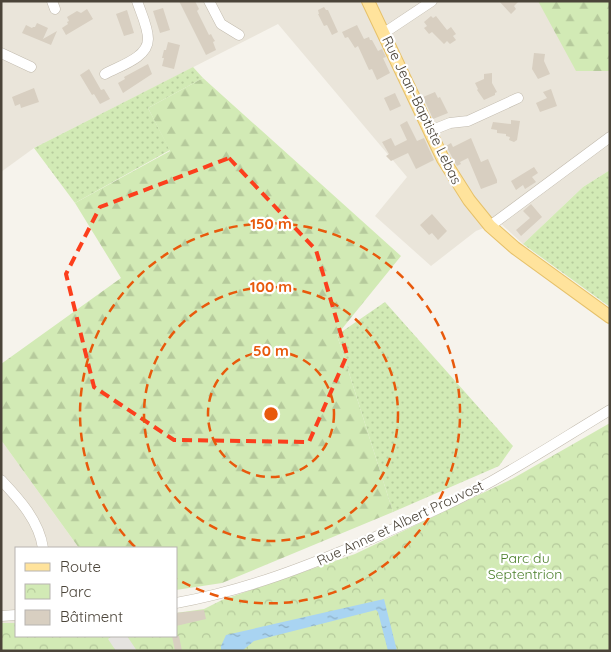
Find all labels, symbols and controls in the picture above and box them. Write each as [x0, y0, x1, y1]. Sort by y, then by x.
street label: Rue Jean-Baptiste Lebas [378, 33, 466, 187]
text: 150 m [250, 214, 292, 233]
text: 100 m [250, 277, 292, 296]
text: 50 m [253, 341, 289, 360]
centre of rings [262, 405, 280, 423]
street label: Rue Anne et Albert Prouvost [314, 476, 486, 570]
legend [15, 547, 178, 637]
park label: Parc du Septentrion [488, 549, 562, 583]
text: Route [60, 557, 101, 576]
text: Parc [60, 582, 91, 601]
text: Bâtiment [60, 607, 123, 626]

